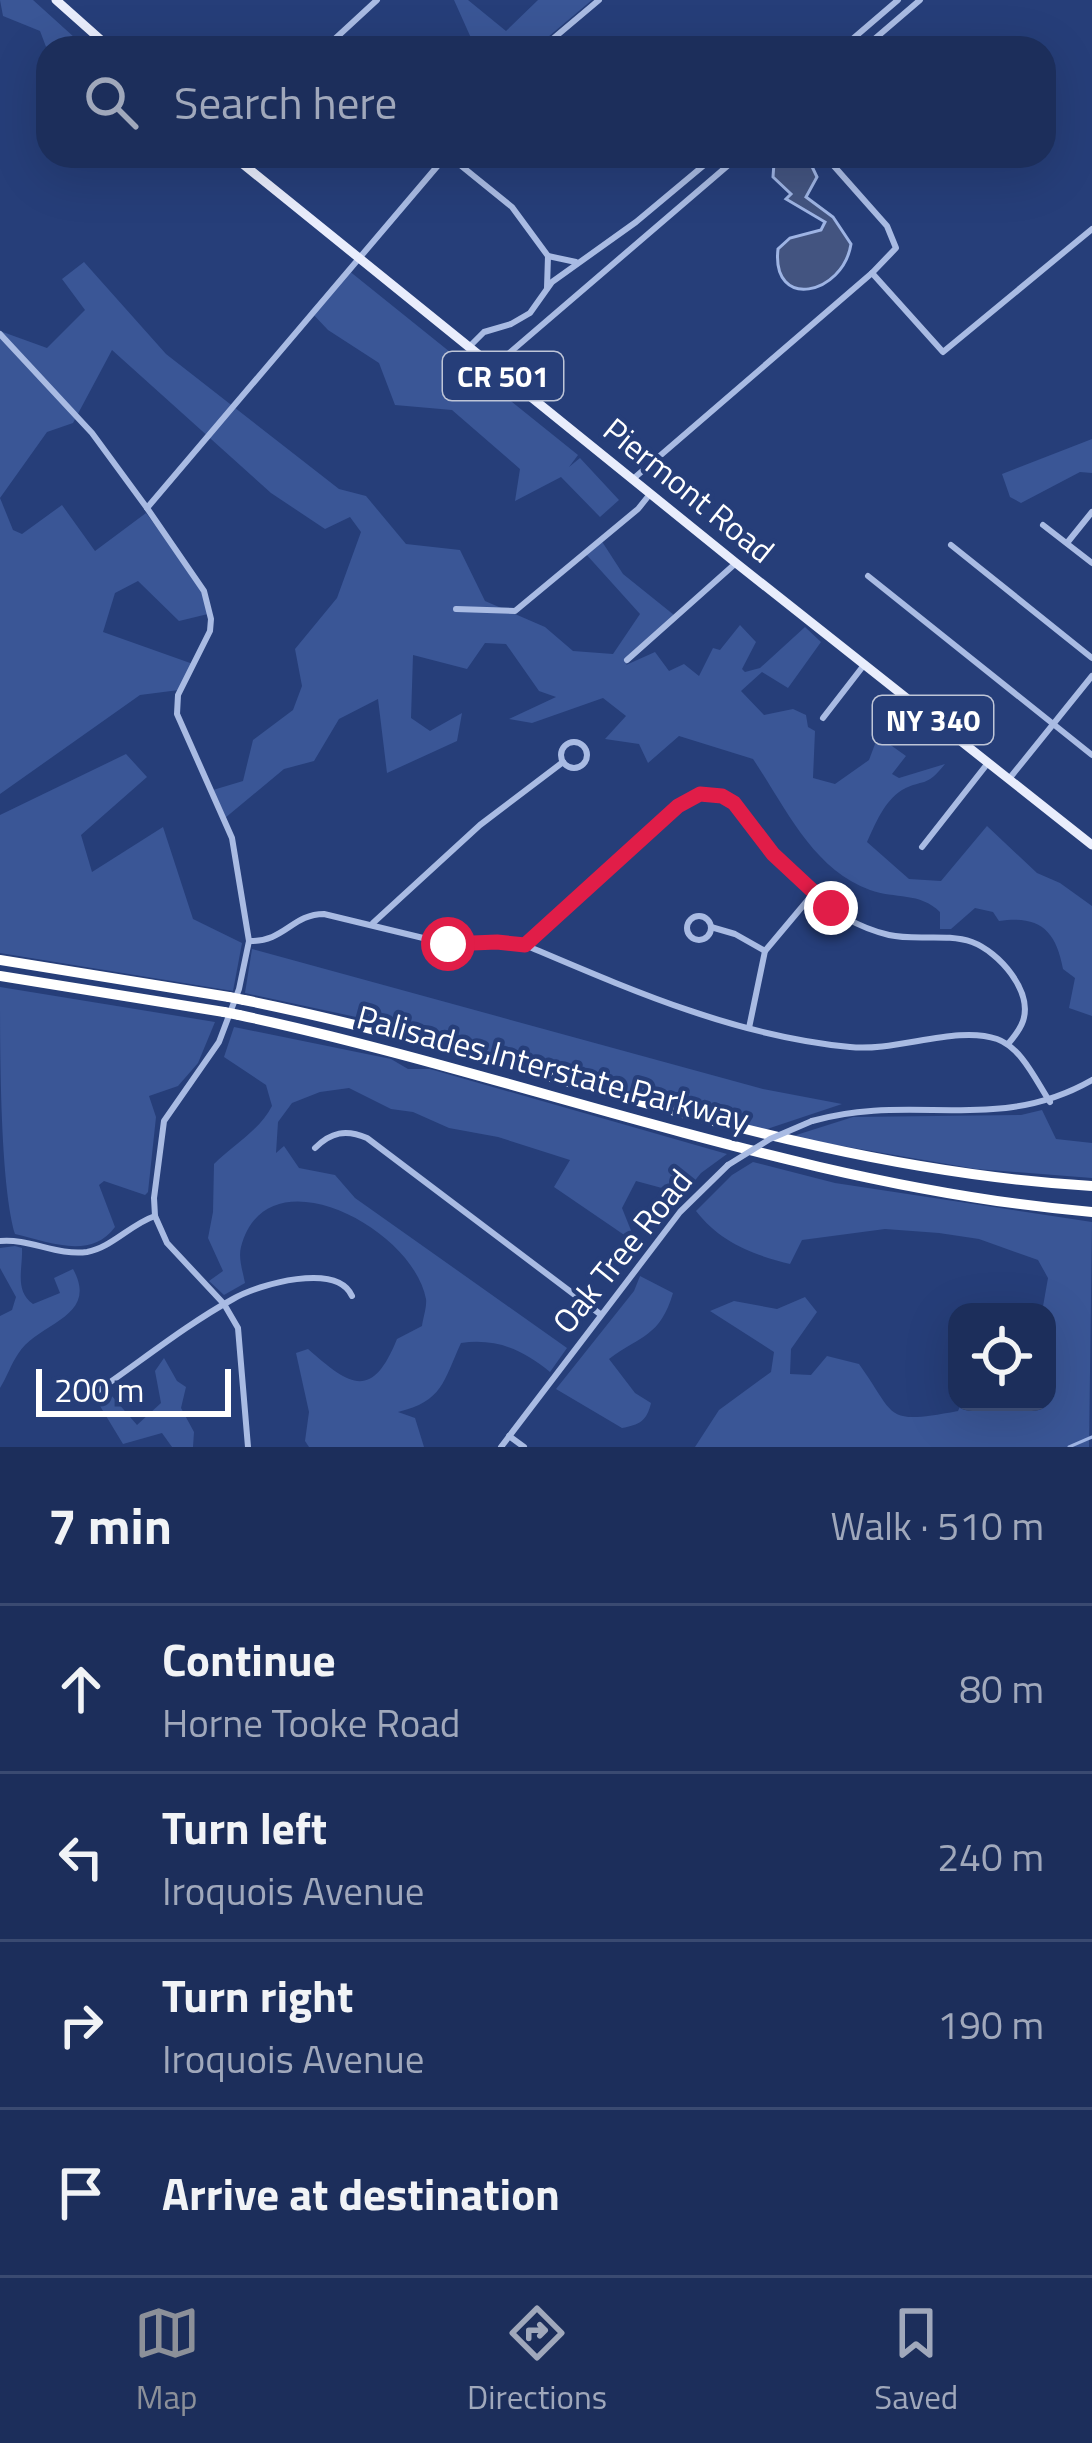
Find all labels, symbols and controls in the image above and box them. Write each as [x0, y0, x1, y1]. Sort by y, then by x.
search box [36, 36, 1056, 168]
text: Search here [174, 68, 397, 136]
icon: search [78, 69, 144, 135]
road number: CR 501 [443, 352, 563, 400]
street label: Piermont Road [593, 405, 785, 575]
road number: NY 340 [873, 696, 993, 744]
route end [804, 881, 858, 935]
route start [421, 917, 475, 971]
street label: Palisades Interstate Parkway [351, 992, 755, 1144]
street label: Oak Tree Road [540, 1158, 704, 1344]
map controls [948, 1303, 1056, 1411]
button: locate [948, 1303, 1056, 1411]
scale bar [36, 1363, 231, 1416]
text: 200 m [54, 1365, 144, 1415]
text: 7 min [48, 1486, 172, 1564]
text: Walk · 510 m [830, 1496, 1044, 1555]
text: Continue [162, 1625, 336, 1693]
icon: ahead [48, 1656, 114, 1722]
text: 80 m [959, 1659, 1044, 1718]
text: Horne Tooke Road [162, 1693, 460, 1752]
text: Turn left [162, 1793, 327, 1861]
icon: left [48, 1824, 114, 1890]
text: 240 m [937, 1827, 1044, 1886]
text: Iroquois Avenue [162, 1861, 424, 1920]
text: Turn right [162, 1961, 353, 2029]
icon: right [48, 1992, 114, 2058]
text: 190 m [937, 1995, 1044, 2054]
text: Iroquois Avenue [162, 2029, 424, 2088]
text: Arrive at destination [162, 2159, 560, 2227]
icon: arrive [48, 2160, 114, 2226]
tab: Map [134, 2300, 200, 2422]
tab: Directions [467, 2300, 607, 2422]
tab: Saved [874, 2300, 958, 2422]

